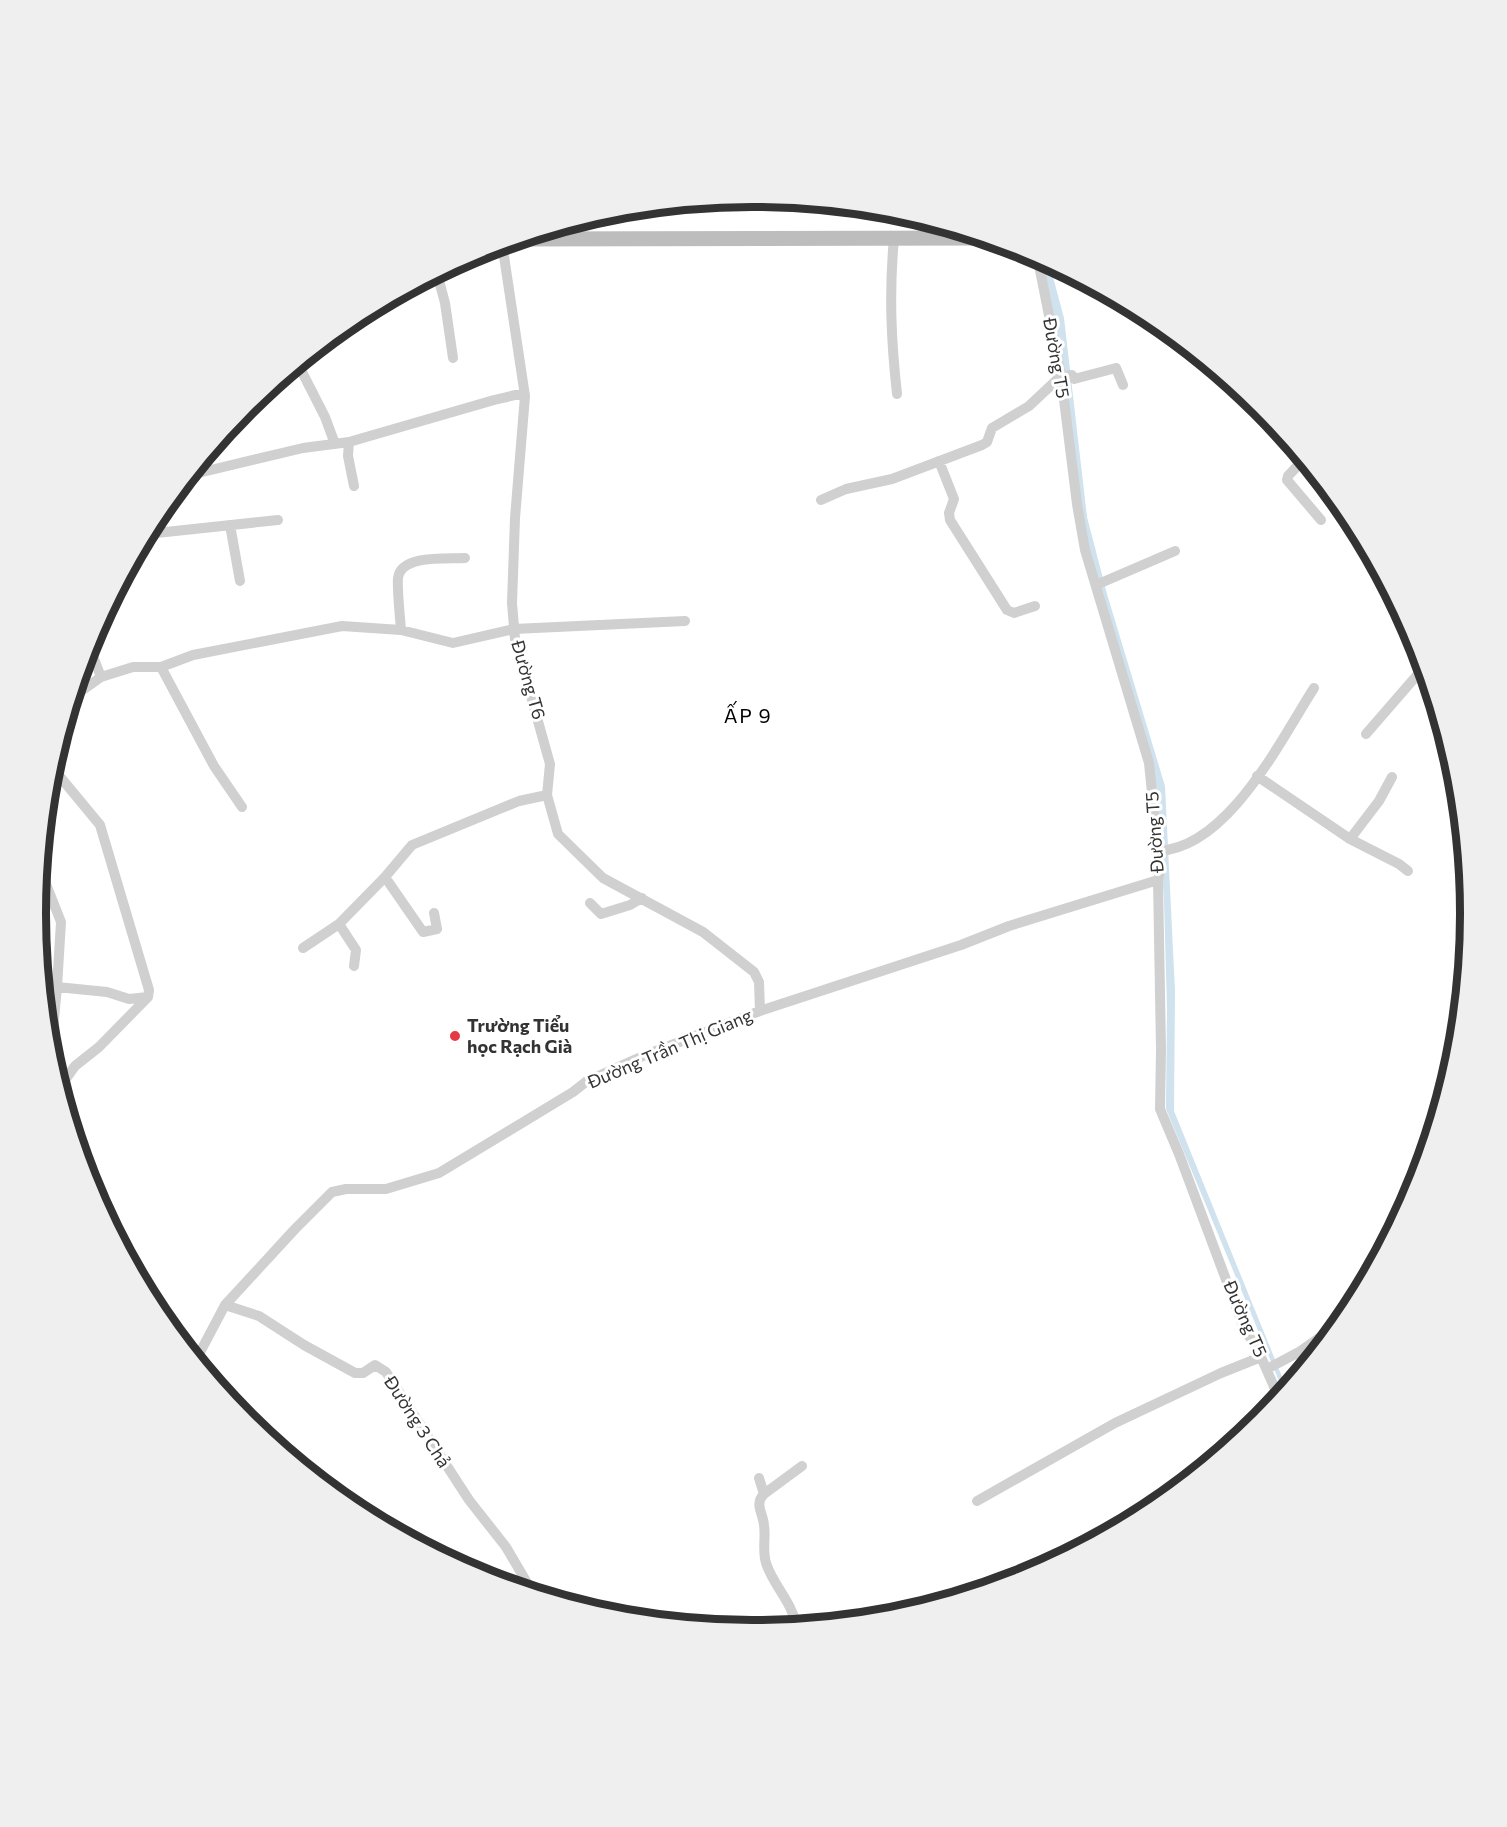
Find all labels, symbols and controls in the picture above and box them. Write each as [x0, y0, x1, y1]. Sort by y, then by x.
street label: Đường T5 [1039, 315, 1075, 400]
street label: Đường T6 [507, 637, 551, 722]
district label: ẤP 9 [724, 701, 772, 727]
street label: Đường T5 [1140, 791, 1168, 874]
street label: Đường Trần Thị Giang [583, 1003, 756, 1093]
place label: Trường Tiểu học Rạch Già [467, 1014, 572, 1057]
marker: Trường Tiểu học Rạch Già [448, 1029, 462, 1043]
street label: Đường T5 [1219, 1276, 1273, 1360]
street label: Đường 3 Chả [379, 1370, 456, 1472]

